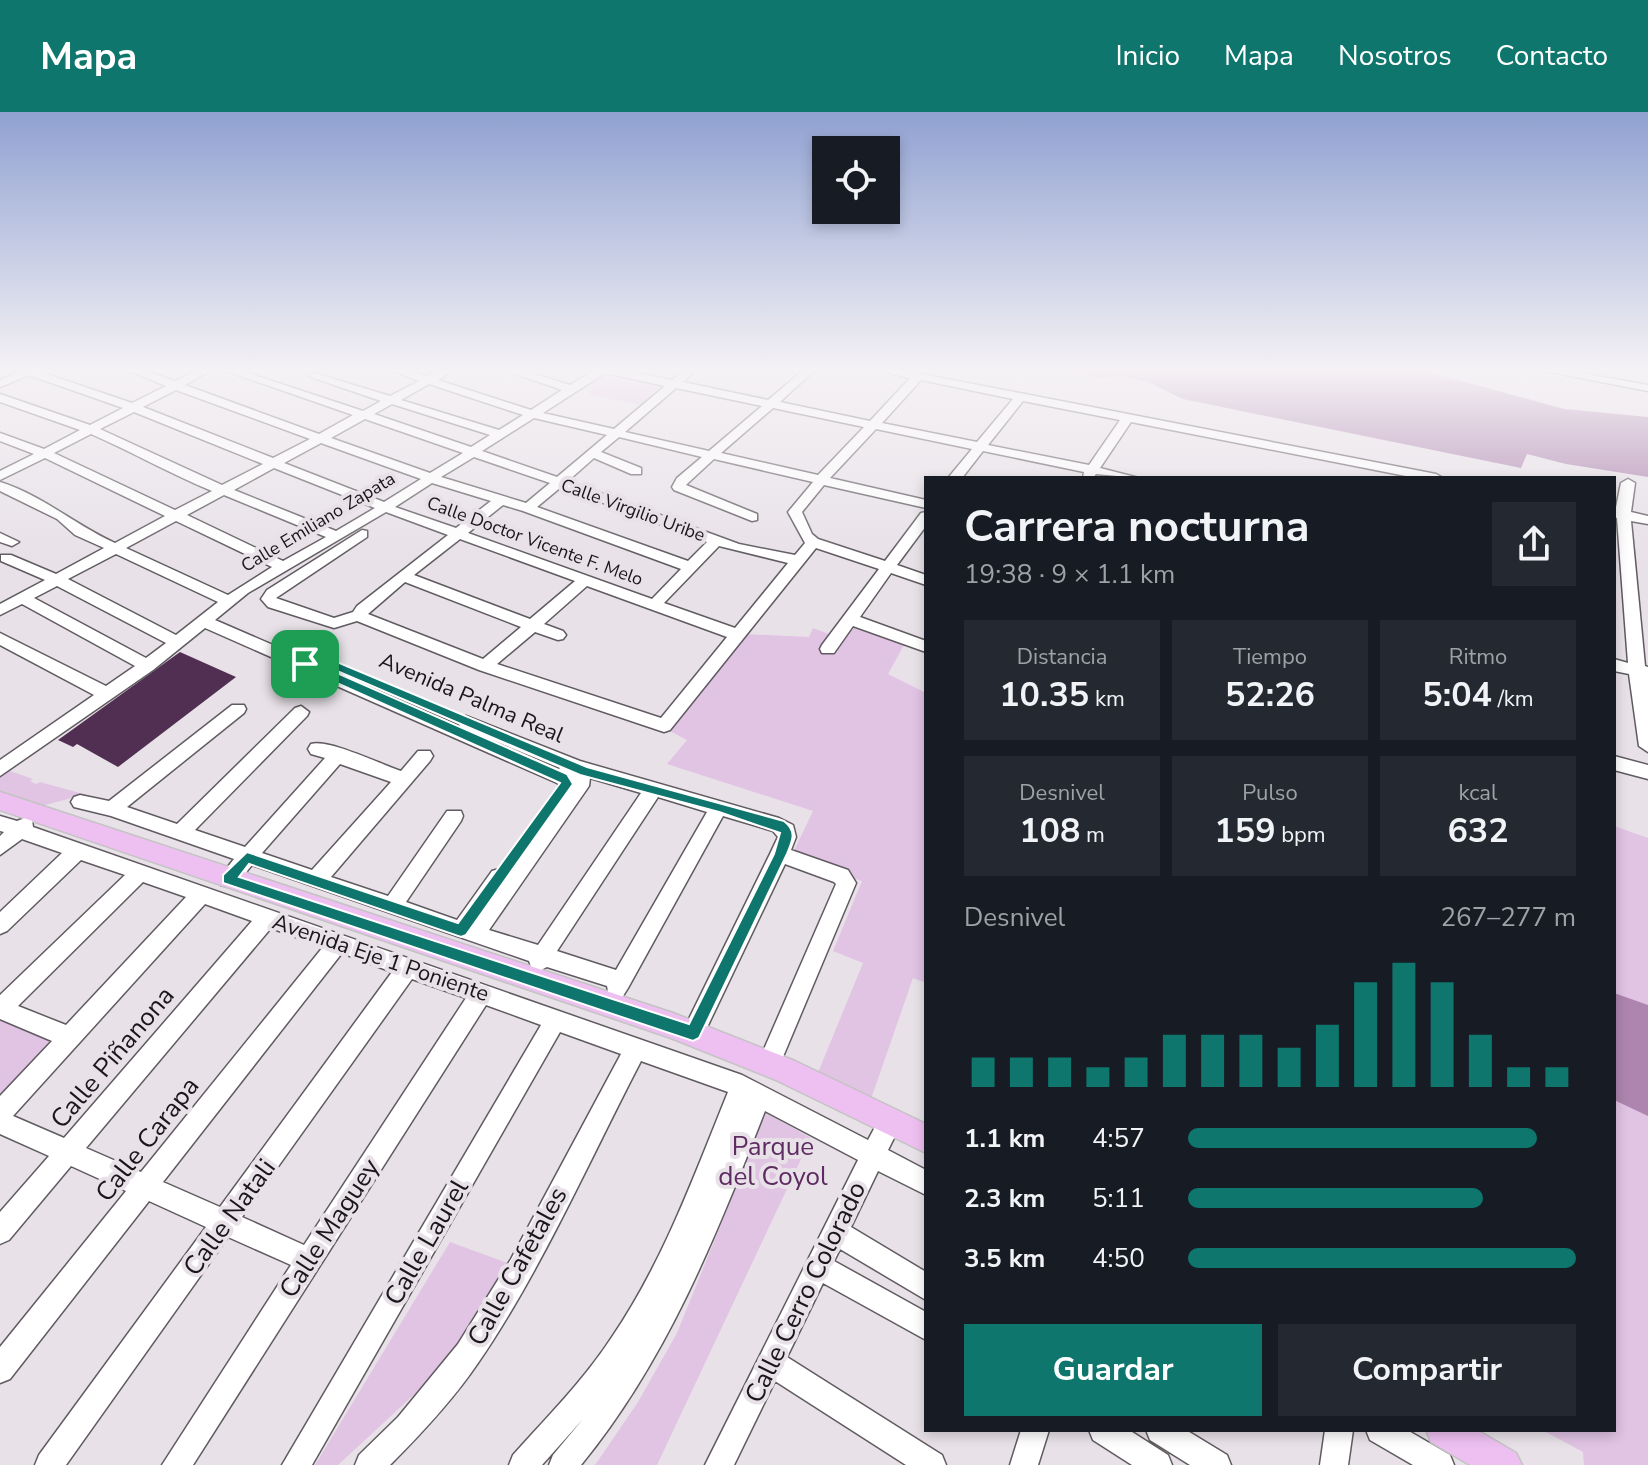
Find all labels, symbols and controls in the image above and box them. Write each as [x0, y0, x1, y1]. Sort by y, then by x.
text: Mapa [40, 31, 137, 82]
text: Inicio [1115, 37, 1180, 75]
text: Mapa [1224, 37, 1294, 75]
text: Nosotros [1338, 37, 1452, 75]
text: Contacto [1496, 37, 1608, 75]
map controls [812, 136, 900, 224]
button: locate [812, 136, 900, 224]
street label: Calle Emiliano Zapata [236, 466, 400, 578]
street label: Calle Virgilio Uribe [558, 473, 708, 547]
street label: Calle Doctor Vicente F. Melo [424, 491, 646, 591]
text: Carrera nocturna [964, 497, 1310, 557]
button: share [1492, 502, 1576, 586]
text: 19:38 · 9 × 1.1 km [964, 557, 1175, 592]
pin [271, 630, 339, 698]
icon: arrive [283, 642, 327, 686]
text: Distancia [1017, 642, 1107, 672]
text: Tiempo [1233, 642, 1307, 672]
text: Ritmo [1449, 642, 1507, 672]
street label: Avenida Palma Real [375, 645, 569, 751]
text: 10.35 [999, 672, 1089, 718]
text: 52:26 [1225, 672, 1315, 718]
text: 5:04 [1422, 672, 1492, 718]
text: km [1089, 684, 1125, 714]
text: /km [1492, 684, 1534, 714]
text: Desnivel [1019, 778, 1105, 808]
text: Pulso [1242, 778, 1298, 808]
text: kcal [1459, 778, 1498, 808]
text: 108 [1019, 808, 1080, 854]
text: 159 [1214, 808, 1276, 854]
text: 632 [1447, 808, 1509, 854]
text: m [1080, 820, 1105, 850]
text: bpm [1276, 820, 1326, 850]
text: Desnivel [964, 900, 1065, 935]
text: 267–277 m [1440, 900, 1576, 935]
street label: Avenida Eje 1 Poniente [268, 907, 493, 1009]
street label: Calle Piñanona [43, 979, 182, 1136]
street label: Calle Carapa [88, 1070, 207, 1209]
text: 1.1 km [964, 1121, 1045, 1156]
text: 4:57 [1092, 1121, 1145, 1156]
park label: Parque del Coyol [718, 1129, 828, 1194]
street label: Calle Maguey [271, 1151, 388, 1305]
street label: Calle Natali [175, 1152, 284, 1283]
street label: Calle Laurel [376, 1173, 477, 1312]
street label: Calle Cerro Colorado [737, 1176, 874, 1409]
street label: Calle Cafetales [459, 1181, 576, 1352]
text: 2.3 km [964, 1181, 1045, 1216]
text: 5:11 [1092, 1181, 1145, 1216]
text: 3.5 km [964, 1241, 1045, 1276]
text: 4:50 [1092, 1241, 1145, 1276]
button: Guardar [964, 1324, 1262, 1416]
button: Compartir [1278, 1324, 1576, 1416]

